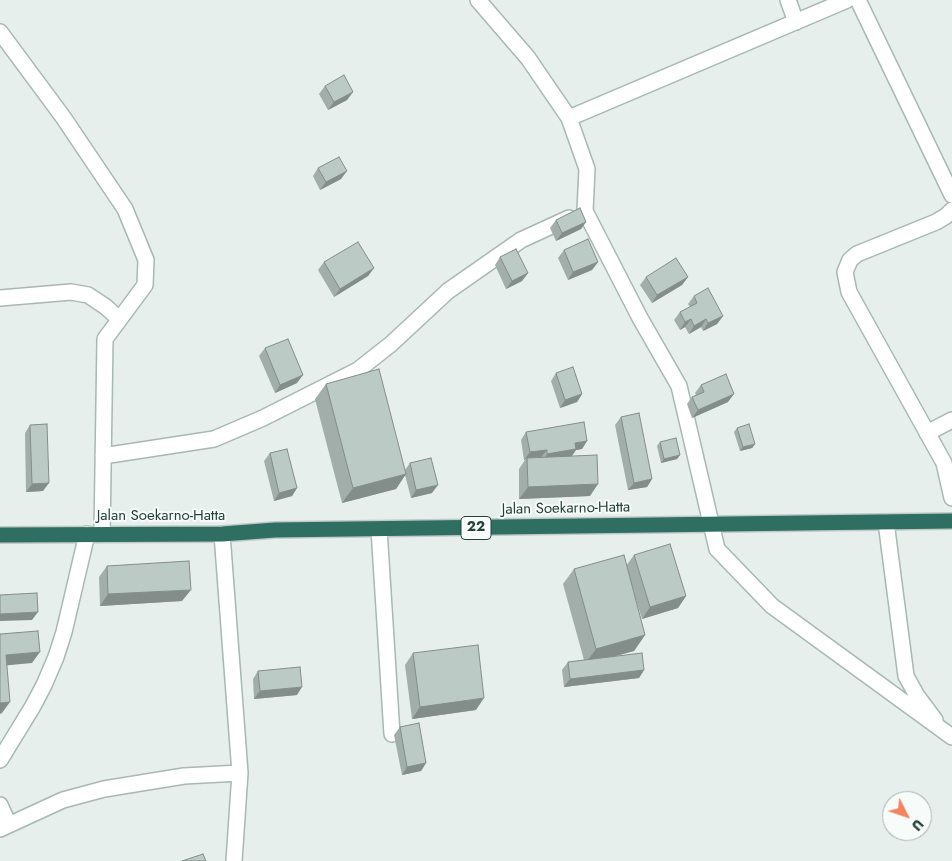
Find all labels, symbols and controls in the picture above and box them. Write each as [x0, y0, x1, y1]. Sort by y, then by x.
street label: Jalan Soekarno-Hatta [502, 499, 630, 519]
street label: Jalan Soekarno-Hatta [97, 507, 225, 525]
road number: 22 [461, 516, 491, 540]
north arrow [882, 791, 932, 841]
text: U [907, 815, 928, 835]

